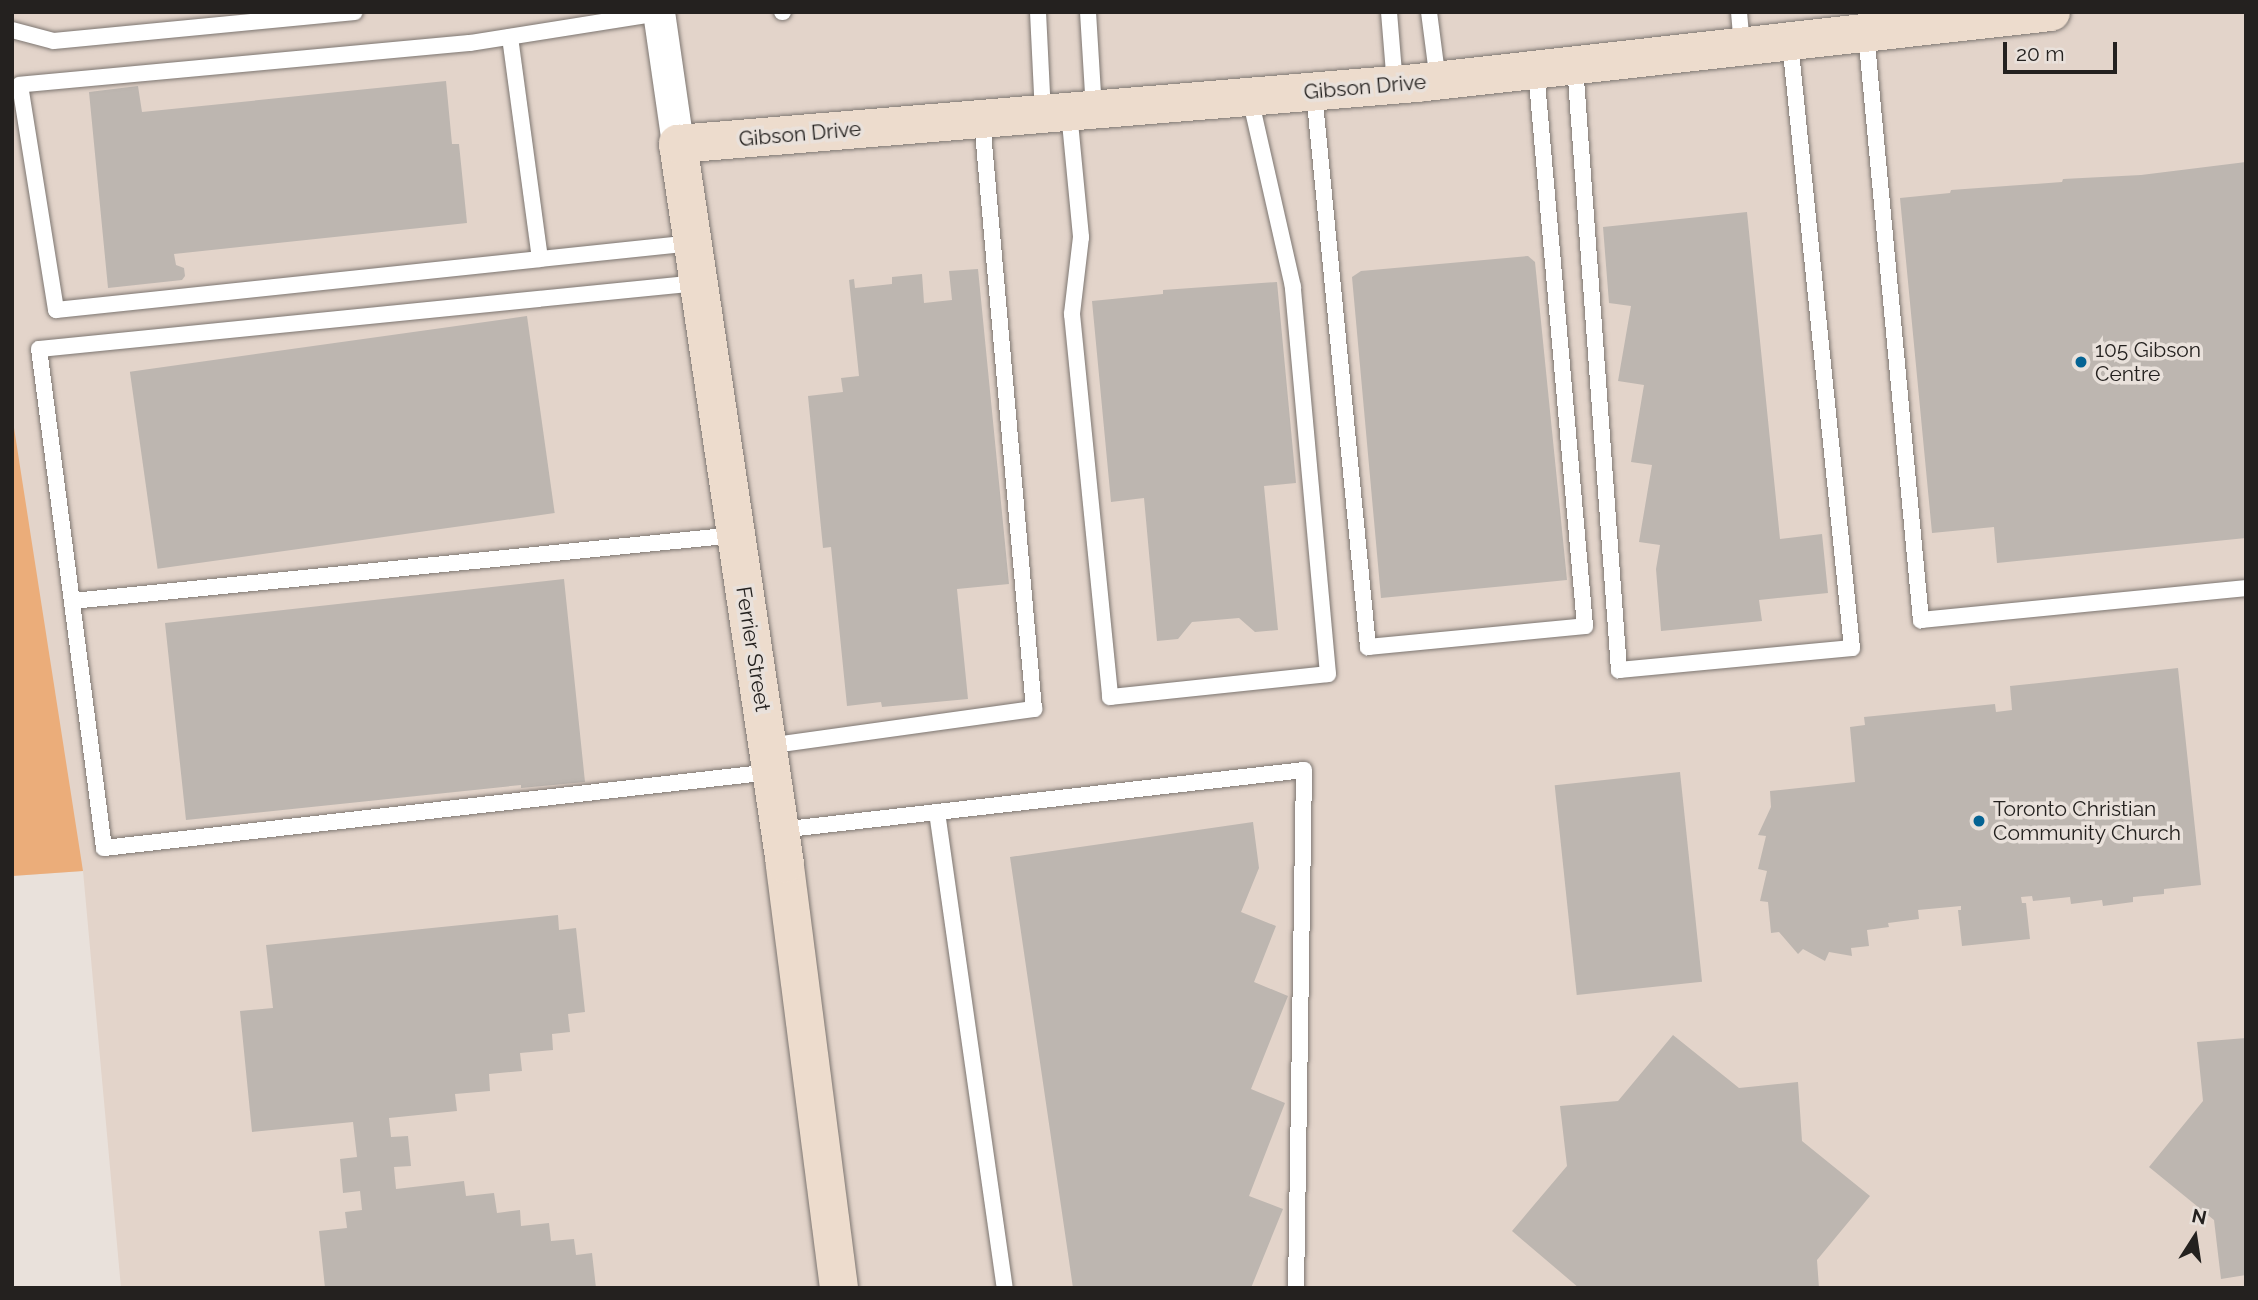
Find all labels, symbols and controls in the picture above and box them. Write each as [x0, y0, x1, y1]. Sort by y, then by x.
scale bar [2006, 28, 2120, 72]
text: 20 m [2016, 41, 2064, 66]
street label: Gibson Drive [1303, 69, 1427, 105]
street label: Gibson Drive [738, 116, 862, 152]
place label: 105 Gibson Centre [2095, 337, 2201, 387]
marker: 105 Gibson Centre [2073, 354, 2089, 370]
street label: Ferrier Street [731, 585, 775, 713]
place label: Toronto Christian Community Church [1993, 796, 2181, 846]
marker: Toronto Christian Community Church [1971, 813, 1987, 829]
north arrow [2160, 1202, 2230, 1272]
text: N [2190, 1204, 2209, 1229]

